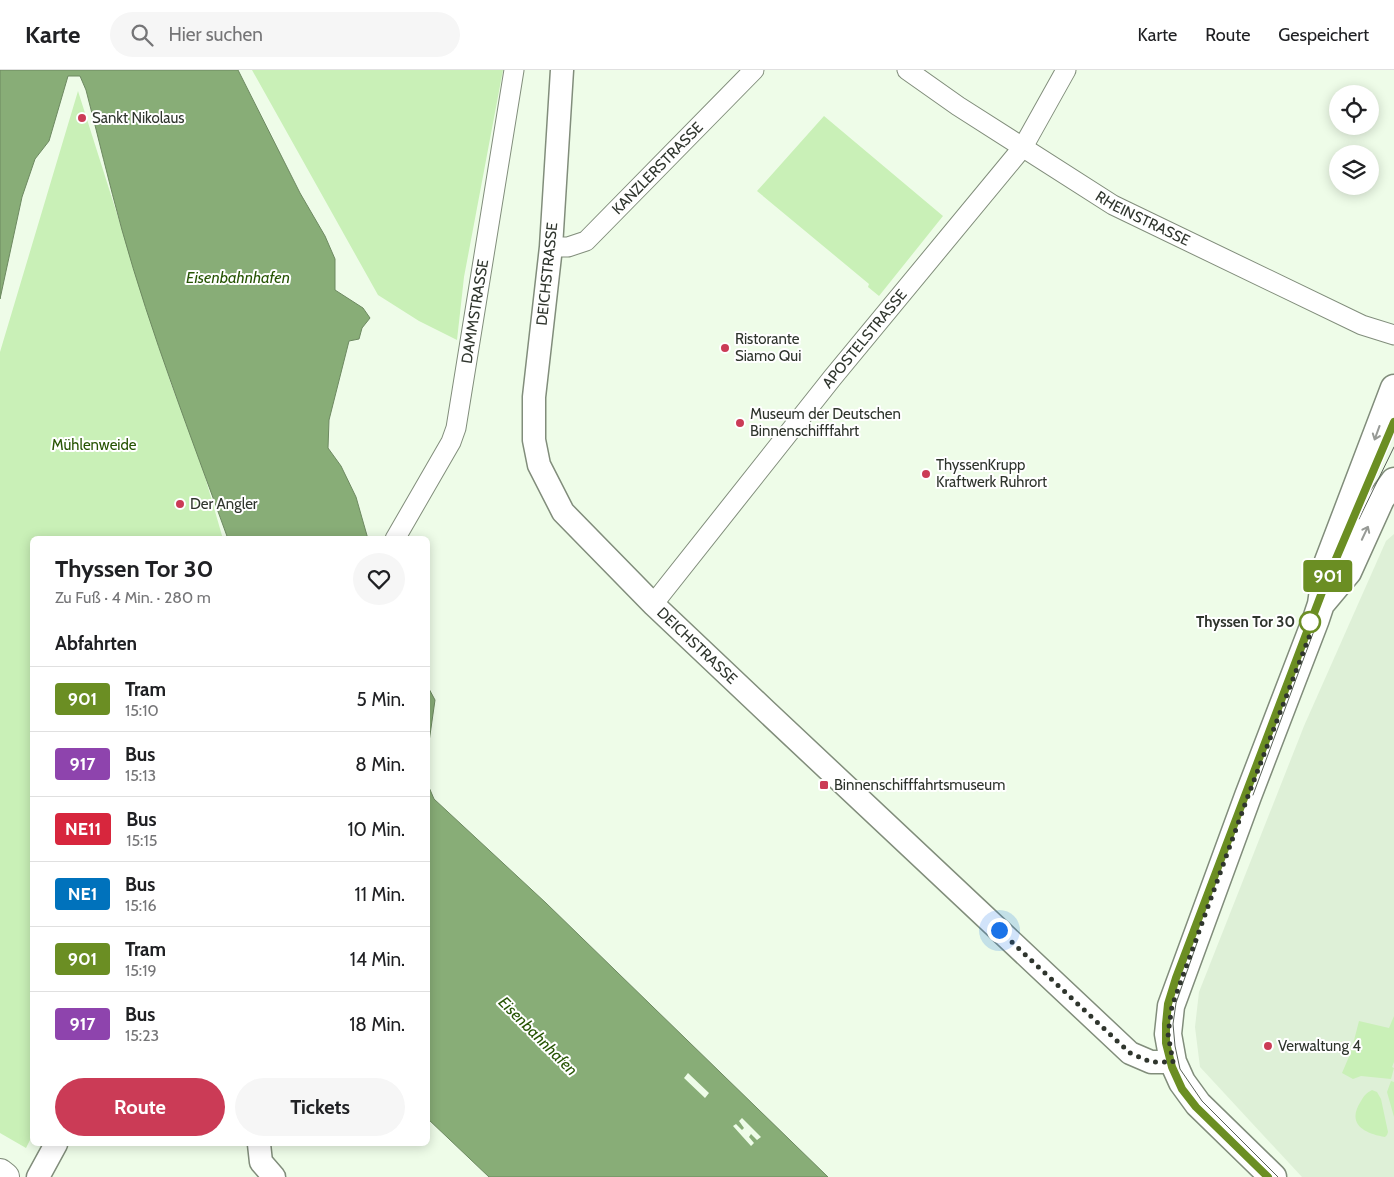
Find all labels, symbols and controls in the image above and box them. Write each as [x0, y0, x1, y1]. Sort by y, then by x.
search box [110, 12, 460, 57]
text: Karte [25, 20, 80, 49]
icon: search [128, 21, 156, 49]
text: Hier suchen [168, 23, 263, 46]
text: Karte [1138, 24, 1177, 46]
text: Route [1205, 24, 1250, 46]
text: Gespeichert [1278, 24, 1369, 46]
map controls [1329, 85, 1379, 195]
button: locate [1329, 85, 1379, 135]
place label: Sankt Nikolaus [92, 109, 185, 127]
marker: Sankt Nikolaus [76, 112, 88, 124]
street label: KANZLERSTRASSE [608, 118, 707, 218]
button: layers [1329, 145, 1379, 195]
street label: RHEINSTRASSE [1092, 187, 1193, 250]
street label: DEICHSTRASSE [533, 221, 561, 327]
street label: DAMMSTRASSE [458, 258, 492, 365]
water label: Eisenbahnhafen [186, 268, 290, 287]
street label: APOSTELSTRASSE [819, 286, 911, 392]
place label: Ristorante Siamo Qui [735, 330, 801, 365]
marker: Ristorante Siamo Qui [719, 342, 731, 354]
place label: Museum der Deutschen Binnenschifffahrt [750, 405, 901, 440]
marker: Museum der Deutschen Binnenschifffahrt [734, 417, 746, 429]
one-way arrow [1372, 425, 1381, 441]
park label: Mühlenweide [51, 436, 137, 454]
place label: ThyssenKrupp Kraftwerk Ruhrort [936, 456, 1047, 491]
marker: ThyssenKrupp Kraftwerk Ruhrort [920, 468, 932, 480]
place label: Der Angler [190, 495, 258, 513]
marker: Der Angler [174, 498, 186, 510]
one-way arrow [1361, 526, 1371, 541]
button: heart [353, 553, 405, 605]
text: Thyssen Tor 30 [55, 554, 214, 583]
line badge: 901 [1299, 560, 1357, 592]
text: 901 [1313, 565, 1343, 587]
text: Zu Fuß · 4 Min. · 280 m [55, 588, 211, 607]
street label: DEICHSTRASSE [653, 604, 741, 688]
marker: Thyssen Tor 30 [1299, 611, 1321, 633]
place label: Thyssen Tor 30 [1196, 613, 1295, 631]
text: Abfahrten [55, 632, 137, 655]
text: Tram [125, 678, 166, 701]
text: 901 [68, 688, 97, 710]
text: 5 Min. [357, 688, 405, 711]
text: 15:10 [125, 701, 159, 720]
text: Bus [125, 743, 155, 766]
text: 917 [70, 753, 95, 775]
text: 8 Min. [355, 753, 405, 776]
text: 15:13 [125, 766, 156, 785]
place label: Binnenschifffahrtsmuseum [834, 776, 1005, 794]
marker: Binnenschifffahrtsmuseum [818, 779, 830, 791]
text: Bus [126, 808, 157, 831]
text: NE11 [65, 818, 101, 840]
text: 10 Min. [347, 818, 405, 841]
text: 15:15 [126, 831, 157, 850]
text: Bus [125, 873, 155, 896]
text: NE1 [68, 883, 97, 905]
text: 11 Min. [354, 883, 405, 906]
text: 15:16 [125, 896, 157, 915]
your location [987, 918, 1012, 943]
text: Tram [125, 938, 166, 961]
text: 901 [68, 948, 97, 970]
text: 14 Min. [350, 948, 405, 971]
text: 15:19 [125, 961, 157, 980]
water label: Eisenbahnhafen [495, 993, 581, 1079]
text: Bus [125, 1003, 155, 1026]
text: 917 [70, 1013, 95, 1035]
text: 18 Min. [349, 1013, 405, 1036]
text: 15:23 [125, 1026, 159, 1045]
place label: Verwaltung 4 [1278, 1037, 1361, 1055]
marker: Verwaltung 4 [1262, 1040, 1274, 1052]
button: Route [55, 1078, 225, 1136]
button: Tickets [235, 1078, 405, 1136]

